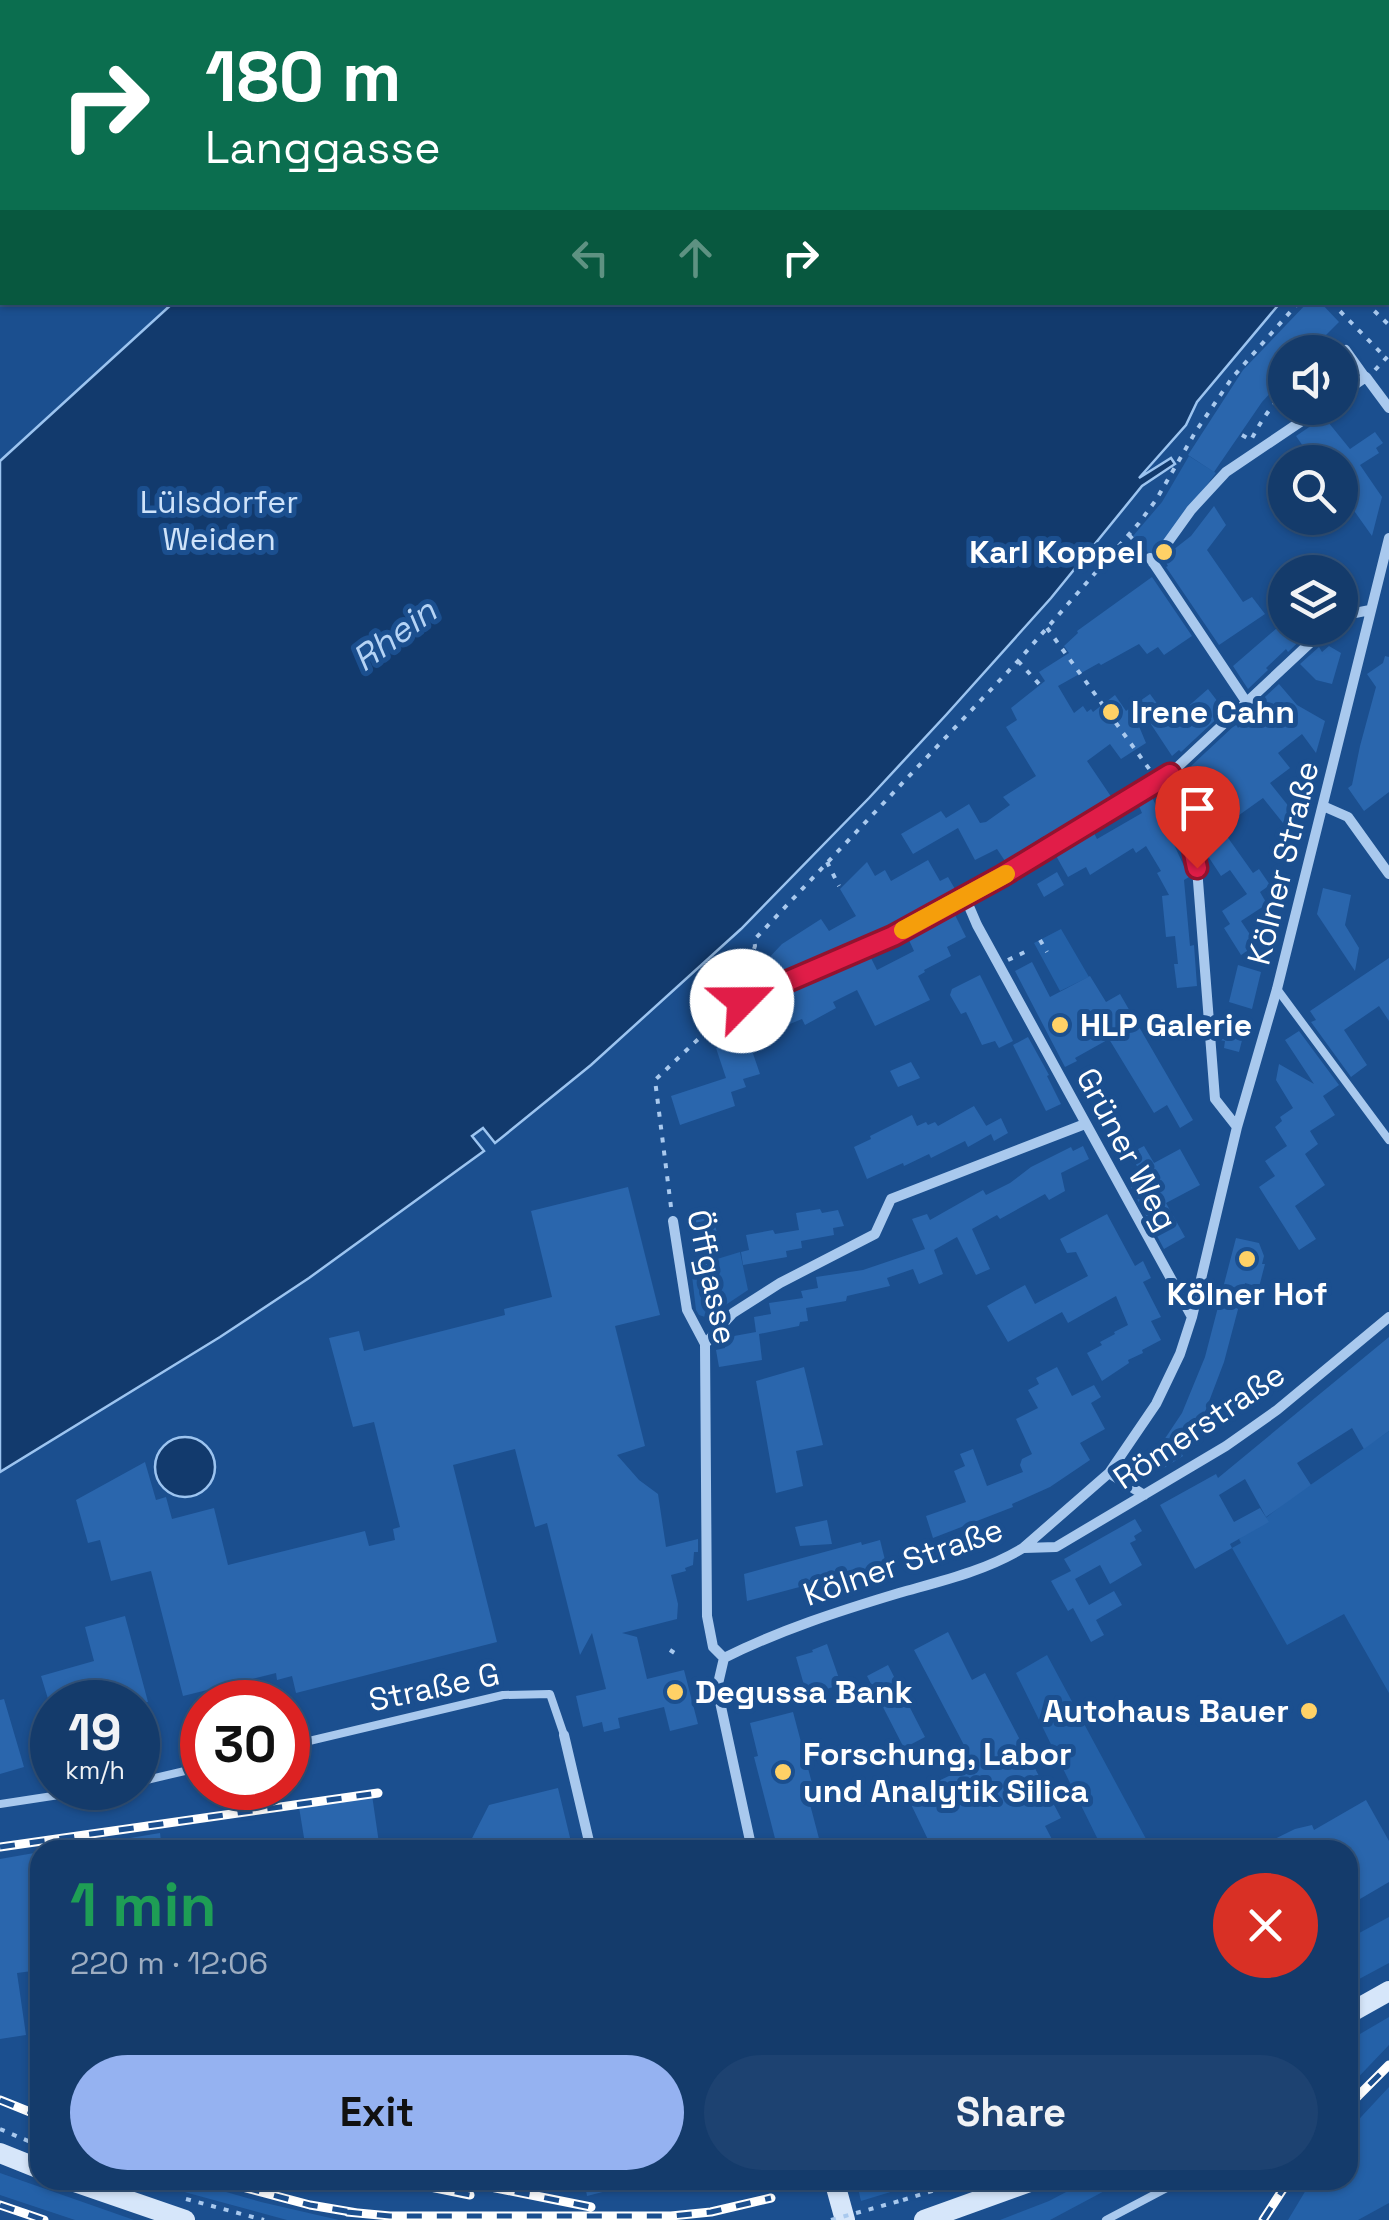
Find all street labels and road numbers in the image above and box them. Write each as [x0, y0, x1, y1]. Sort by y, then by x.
street label: Kölner Straße [1238, 757, 1328, 969]
street label: Grüner Weg [1067, 1061, 1187, 1237]
street label: Öffgasse [678, 1206, 746, 1348]
street label: Römerstraße [1106, 1354, 1292, 1498]
street label: Kölner Straße [798, 1509, 1008, 1615]
street label: Straße G [365, 1654, 503, 1720]

